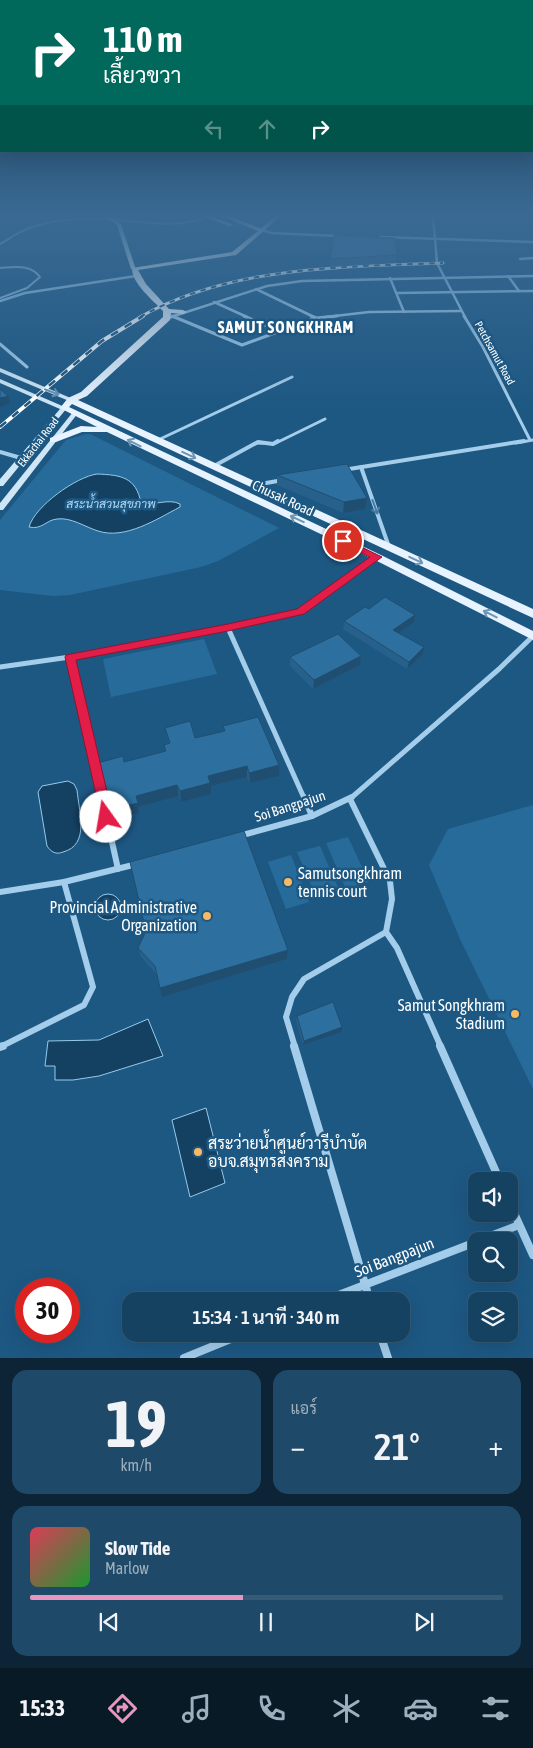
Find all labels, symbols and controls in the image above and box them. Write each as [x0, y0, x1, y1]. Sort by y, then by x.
text: 110 m [103, 19, 182, 59]
icon: right [20, 20, 85, 85]
text: เลี้ยวขวา [103, 62, 181, 88]
icon: left [200, 115, 228, 143]
icon: ahead [253, 115, 281, 143]
icon: right [306, 115, 334, 143]
district label: SAMUT SONGKHRAM [218, 318, 354, 336]
street label: Petchsamut Road [473, 319, 517, 387]
one-way arrow [43, 388, 59, 397]
street label: Ekkachai Road [15, 415, 61, 469]
one-way arrow [127, 437, 142, 447]
one-way arrow [181, 450, 196, 460]
street label: Chusak Road [250, 477, 316, 519]
water label: สระน้ำสวนสุขภาพ [66, 493, 156, 513]
one-way arrow [371, 499, 380, 514]
one-way arrow [290, 514, 305, 524]
pin [322, 520, 364, 562]
icon: arrive [329, 527, 357, 555]
one-way arrow [408, 555, 423, 565]
one-way arrow [482, 609, 497, 619]
street label: Soi Bangpajun [253, 787, 327, 825]
position arrow [79, 790, 131, 842]
place label: Samutsongkhram tennis court [298, 864, 402, 900]
marker: Samutsongkhram tennis court [282, 876, 294, 888]
place label: Provincial Administrative Organization [49, 898, 197, 935]
marker: Provincial Administrative Organization [201, 910, 213, 922]
place label: Samut Songkhram Stadium [398, 996, 505, 1032]
marker: Samut Songkhram Stadium [509, 1008, 521, 1020]
place label: สระว่ายน้ำศูนย์วารีบำบัด อบจ.สมุทรสงคราม [208, 1129, 367, 1173]
marker: สระว่ายน้ำศูนย์วารีบำบัด อบจ.สมุทรสงคราม [192, 1146, 204, 1158]
map controls [468, 1172, 518, 1342]
button: sound [468, 1172, 518, 1222]
button: search [468, 1232, 518, 1282]
street label: Soi Bangpajun [352, 1234, 437, 1281]
speed limit sign: 30 [15, 1278, 80, 1343]
button: layers [468, 1292, 518, 1342]
text: 15:34 · 1 นาที · 340 m [193, 1306, 339, 1328]
text: 19 [106, 1386, 167, 1461]
text: แอร์ [291, 1399, 317, 1417]
text: 21° [374, 1425, 420, 1468]
text: − [291, 1430, 305, 1462]
text: + [488, 1430, 503, 1462]
text: km/h [120, 1456, 152, 1474]
text: Slow Tide [105, 1537, 170, 1559]
text: Marlow [105, 1559, 149, 1577]
icon: previous [95, 1608, 123, 1636]
icon: pause [252, 1608, 280, 1636]
icon: next [410, 1608, 438, 1636]
icon: directions [105, 1691, 140, 1726]
icon: music [179, 1691, 214, 1726]
icon: phone [254, 1691, 289, 1726]
icon: climate [329, 1691, 364, 1726]
icon: car [403, 1691, 438, 1726]
icon: filters [478, 1691, 513, 1726]
text: 15:33 [20, 1695, 65, 1721]

